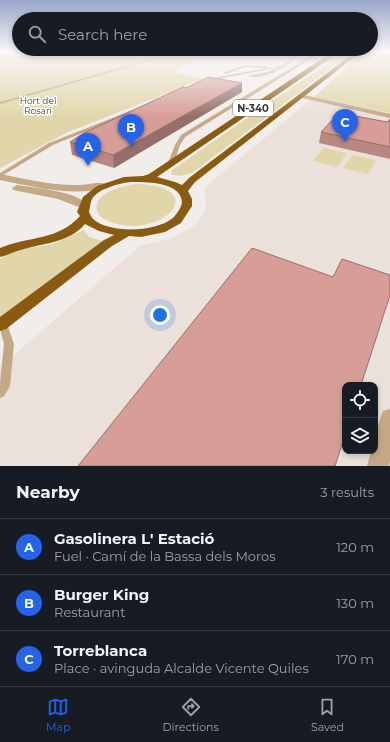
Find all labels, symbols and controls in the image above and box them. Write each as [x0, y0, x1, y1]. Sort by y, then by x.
search box [12, 12, 378, 56]
icon: search [26, 23, 48, 45]
text: Search here [58, 25, 147, 44]
park label: Hort del Rosari [20, 95, 56, 116]
road number: N-340 [233, 100, 273, 116]
pin: C [332, 109, 358, 142]
pin: B [118, 114, 144, 147]
pin: A [75, 133, 101, 166]
your location [150, 305, 170, 325]
map controls [342, 382, 378, 454]
button: locate [342, 382, 378, 418]
button: layers [342, 418, 378, 454]
text: Nearby [16, 482, 80, 502]
text: 3 results [320, 484, 374, 500]
text: Gasolinera L' Estació [54, 529, 214, 548]
text: A [24, 539, 34, 555]
text: 120 m [336, 539, 374, 555]
text: Fuel · Camí de la Bassa dels Moros [54, 548, 276, 564]
text: Burger King [54, 585, 149, 604]
text: B [24, 595, 34, 611]
text: 130 m [336, 595, 374, 611]
text: Restaurant [54, 604, 125, 620]
text: Torreblanca [54, 641, 147, 660]
text: C [24, 651, 34, 667]
text: 170 m [336, 651, 374, 667]
text: Place · avinguda Alcalde Vicente Quiles [54, 660, 309, 676]
tab: Map [46, 696, 70, 734]
tab: Directions [163, 696, 219, 734]
tab: Saved [311, 696, 344, 734]

